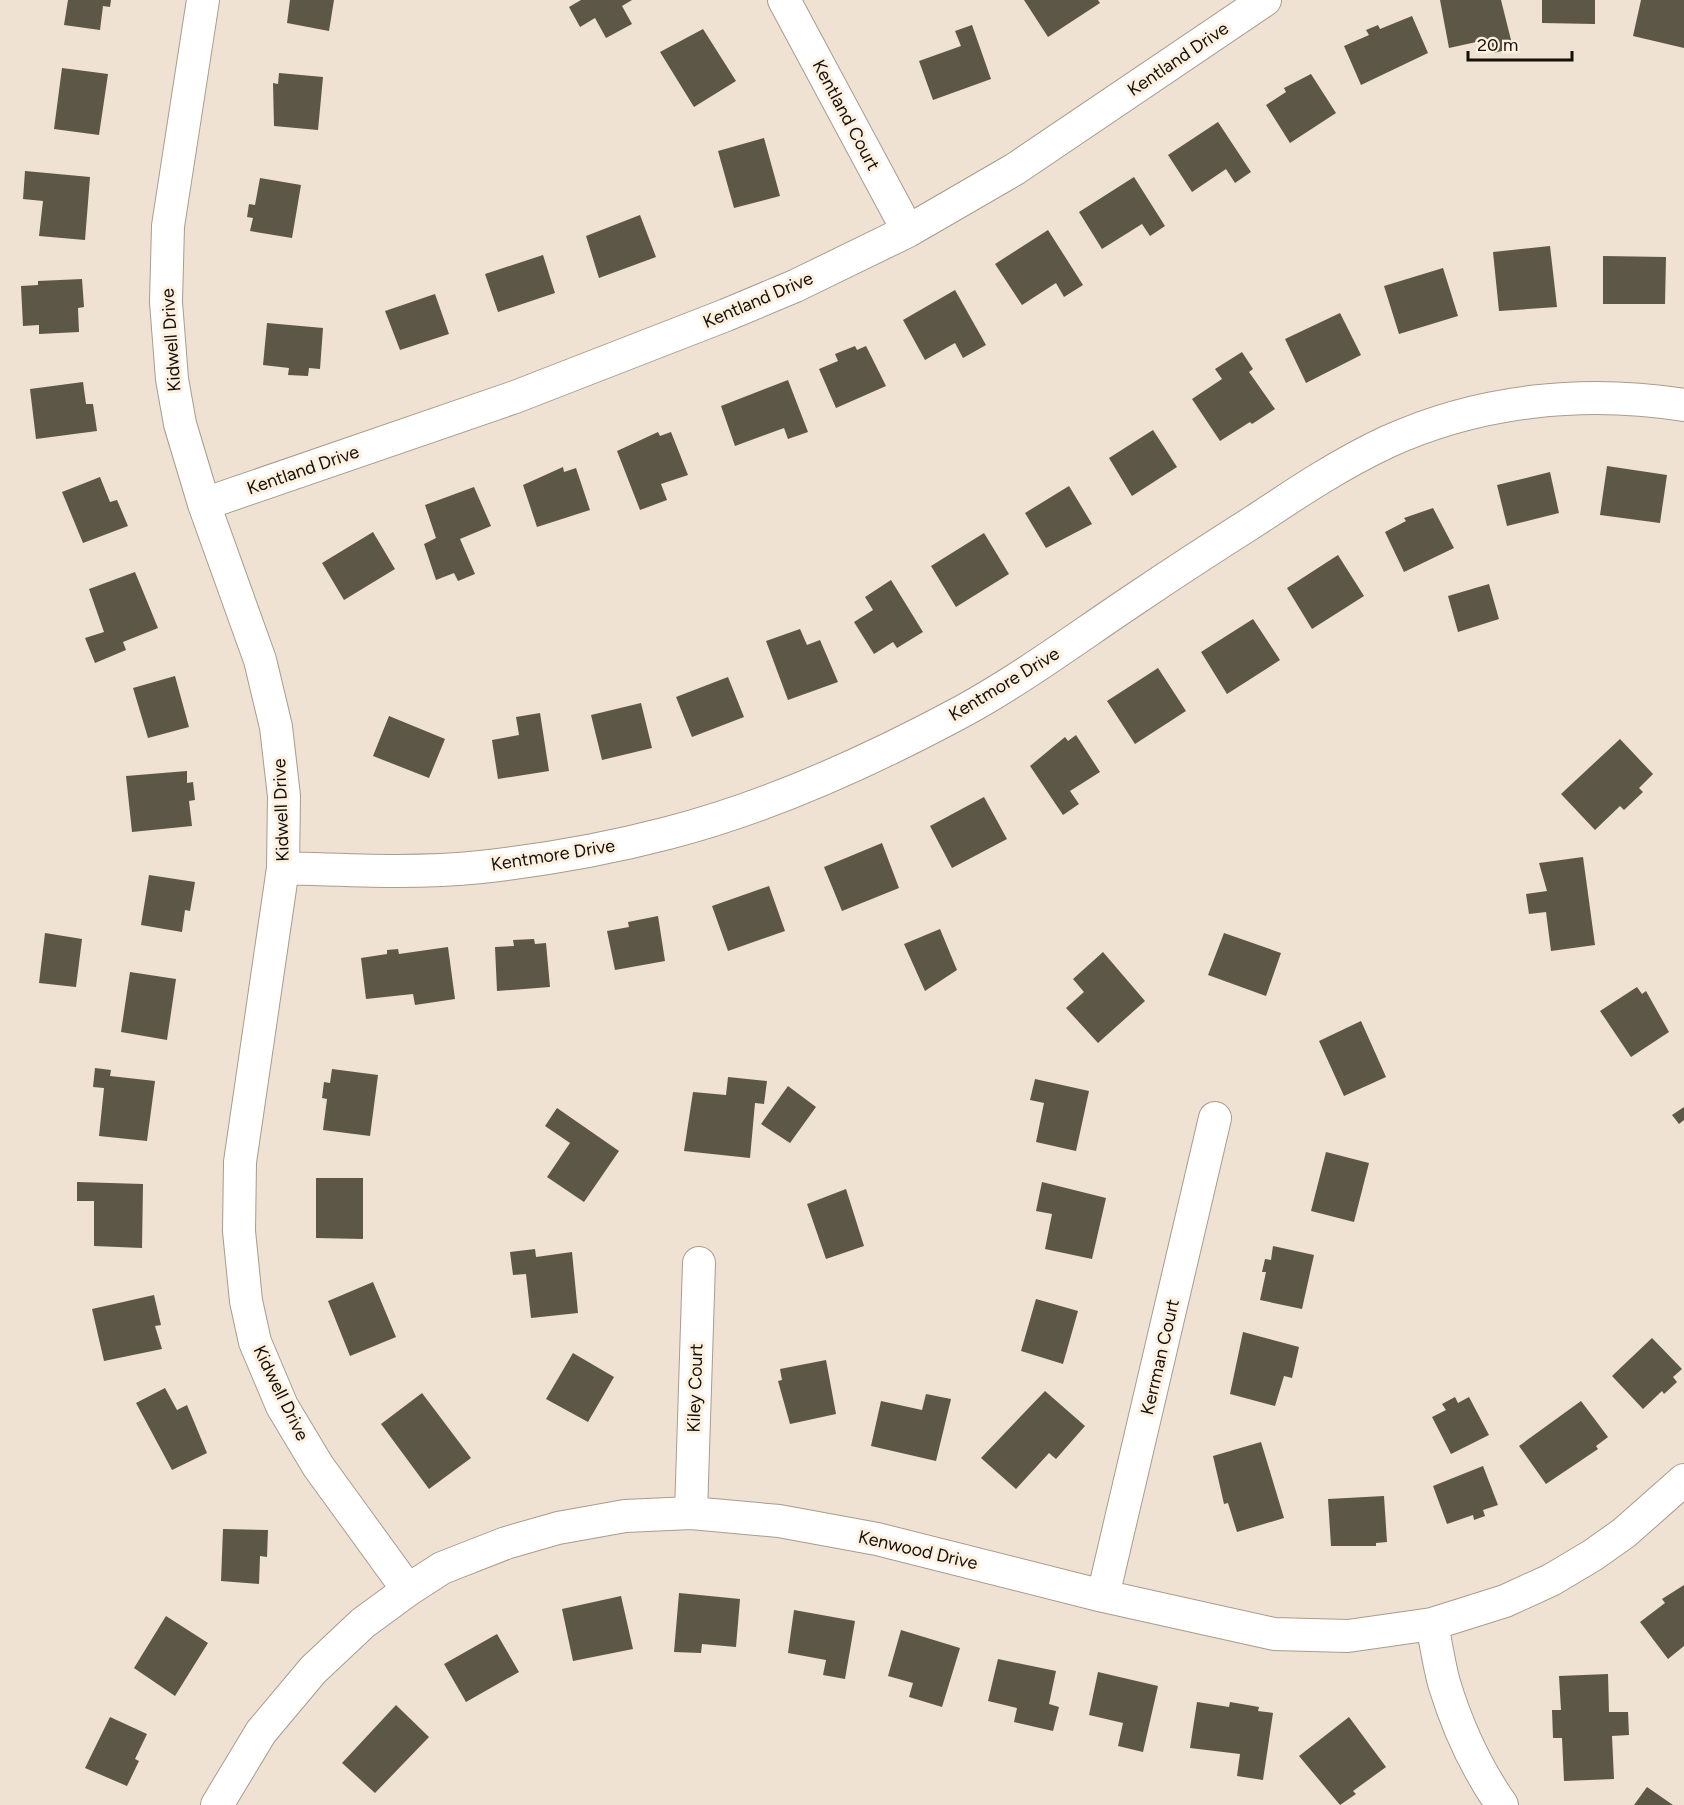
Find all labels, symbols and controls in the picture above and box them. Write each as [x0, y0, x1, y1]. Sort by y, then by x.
street label: Kentland Drive [1123, 17, 1233, 101]
scale bar [1468, 24, 1572, 62]
text: 20 m [1477, 34, 1518, 56]
street label: Kentland Court [808, 56, 884, 174]
street label: Kentland Drive [700, 267, 816, 333]
street label: Kidwell Drive [156, 287, 186, 392]
street label: Kentland Drive [244, 440, 362, 499]
street label: Kentmore Drive [945, 642, 1063, 726]
street label: Kidwell Drive [268, 758, 294, 862]
street label: Kentmore Drive [489, 834, 617, 876]
street label: Kerrman Court [1136, 1297, 1184, 1417]
street label: Kidwell Drive [248, 1342, 314, 1444]
street label: Kiley Court [682, 1343, 708, 1433]
street label: Kenwood Drive [856, 1526, 980, 1574]

